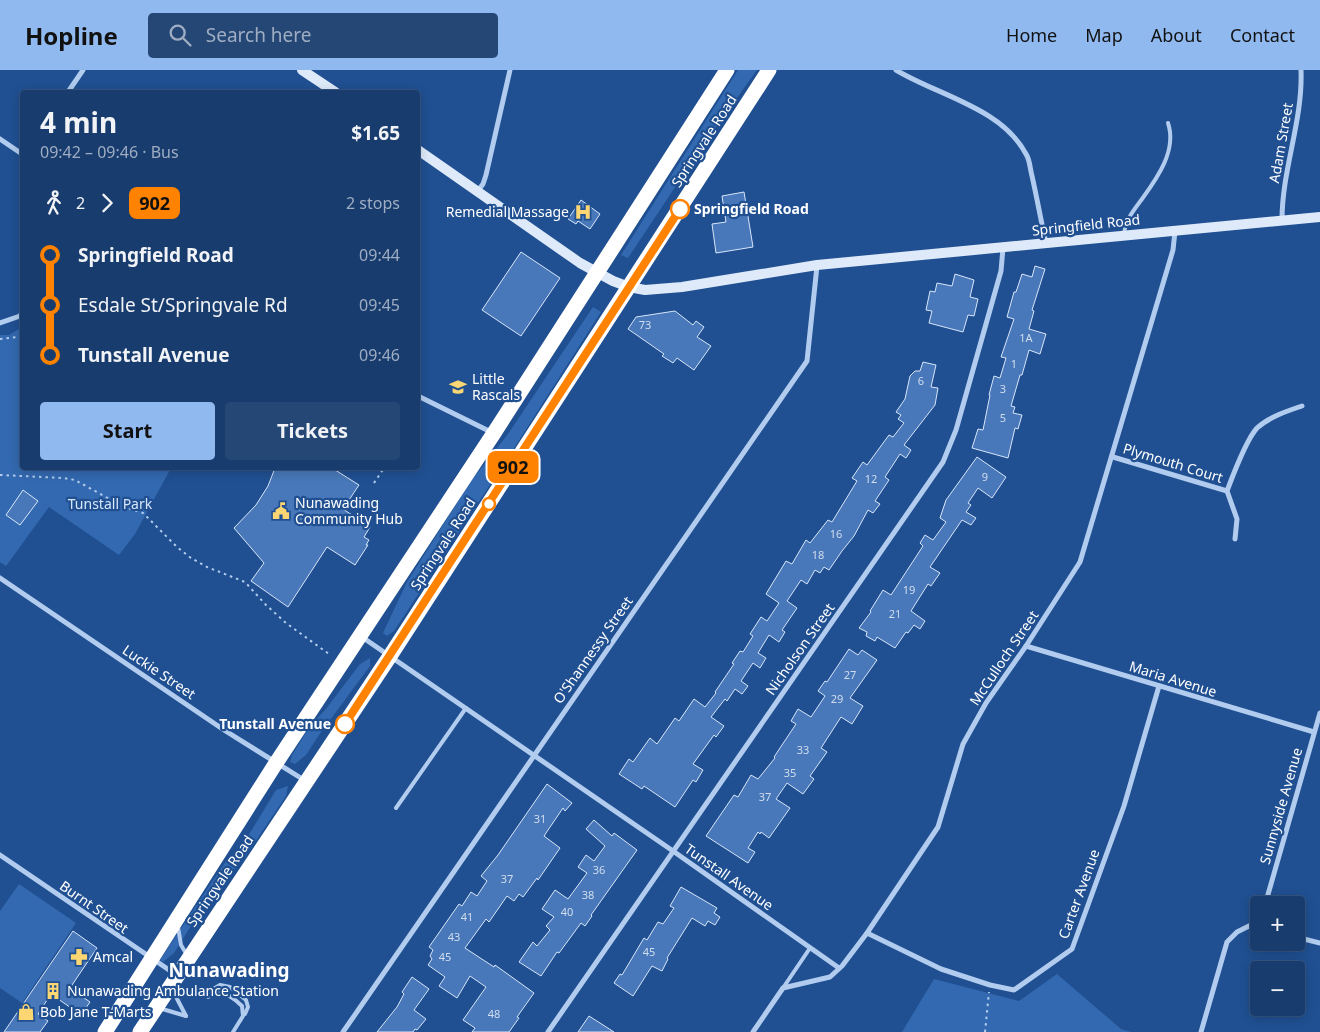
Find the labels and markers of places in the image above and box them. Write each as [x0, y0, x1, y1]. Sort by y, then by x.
marker: Springfield Road [670, 199, 690, 219]
place label: Springfield Road [694, 199, 809, 218]
place label: Remedial Massage [446, 202, 569, 221]
hospital icon: Remedial Massage [573, 202, 593, 222]
place label: Little Rascals [472, 369, 520, 404]
school or university icon: Little Rascals [448, 377, 468, 397]
place label: Nunawading Community Hub [295, 493, 403, 528]
unlabelled marker [482, 497, 496, 511]
public building icon: Nunawading Community Hub [271, 501, 291, 521]
place label: Tunstall Avenue [219, 714, 331, 733]
marker: Tunstall Avenue [335, 714, 355, 734]
pharmacy icon: Amcal [69, 947, 89, 967]
place label: Amcal [93, 947, 133, 966]
building icon: Nunawading Ambulance Station [43, 981, 63, 1001]
place label: Nunawading Ambulance Station [67, 981, 279, 1000]
shop icon: Bob Jane T-Marts [16, 1002, 36, 1022]
place label: Bob Jane T-Marts [40, 1002, 152, 1021]

